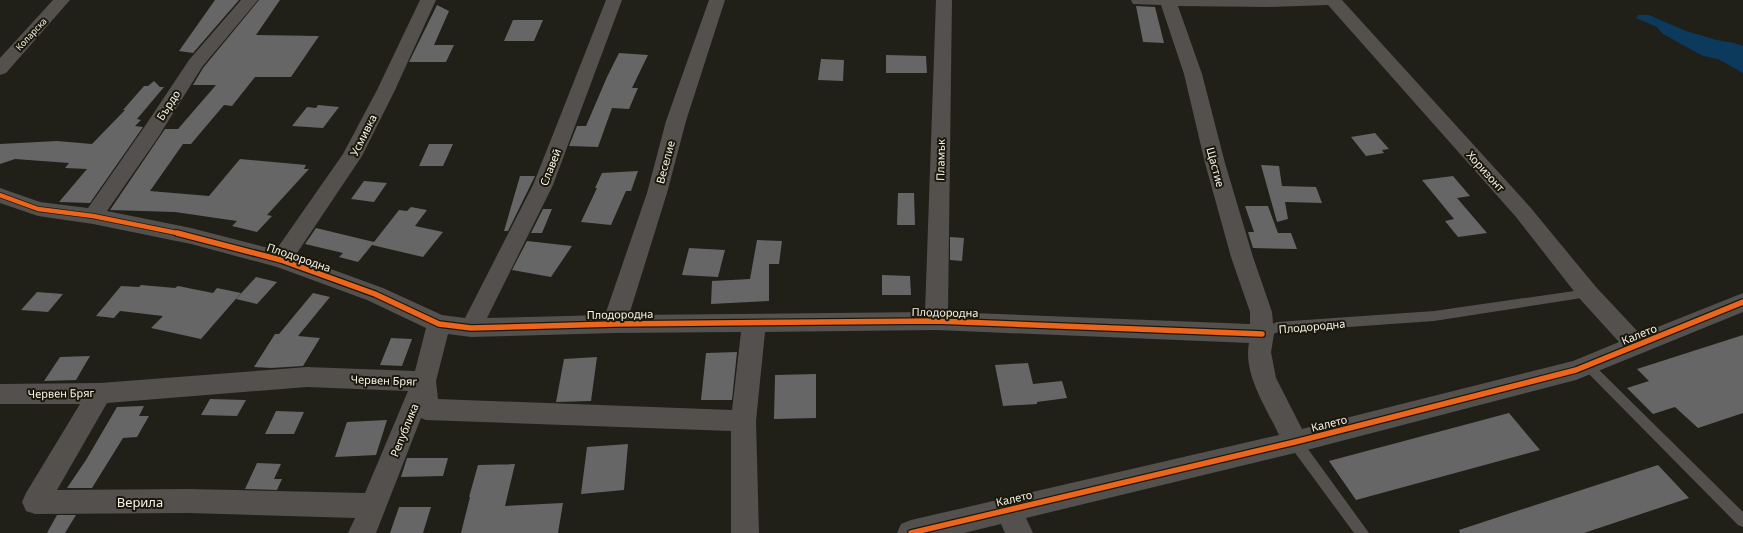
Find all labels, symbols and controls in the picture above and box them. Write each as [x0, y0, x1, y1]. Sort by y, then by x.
street label: Коларска [12, 15, 50, 53]
street label: Бърдо [153, 87, 183, 123]
street label: Усмивка [346, 112, 380, 158]
street label: Веселие [652, 139, 678, 185]
street label: Пламък [932, 139, 948, 181]
street label: Щастие [1203, 145, 1229, 189]
street label: Славей [536, 146, 564, 188]
street label: Хоризонт [1464, 147, 1508, 195]
street label: Плодородна [265, 239, 333, 275]
street label: Плодородна [911, 304, 979, 320]
street label: Плодородна [586, 306, 654, 322]
street label: Плодородна [1278, 316, 1346, 336]
street label: Калето [1619, 320, 1659, 348]
street label: Червен Бряг [350, 371, 418, 389]
street label: Червен Бряг [28, 385, 95, 401]
street label: Република [386, 401, 422, 459]
street label: Калето [1309, 411, 1349, 435]
street label: Калето [994, 487, 1034, 509]
street label: Верила [117, 493, 163, 511]

